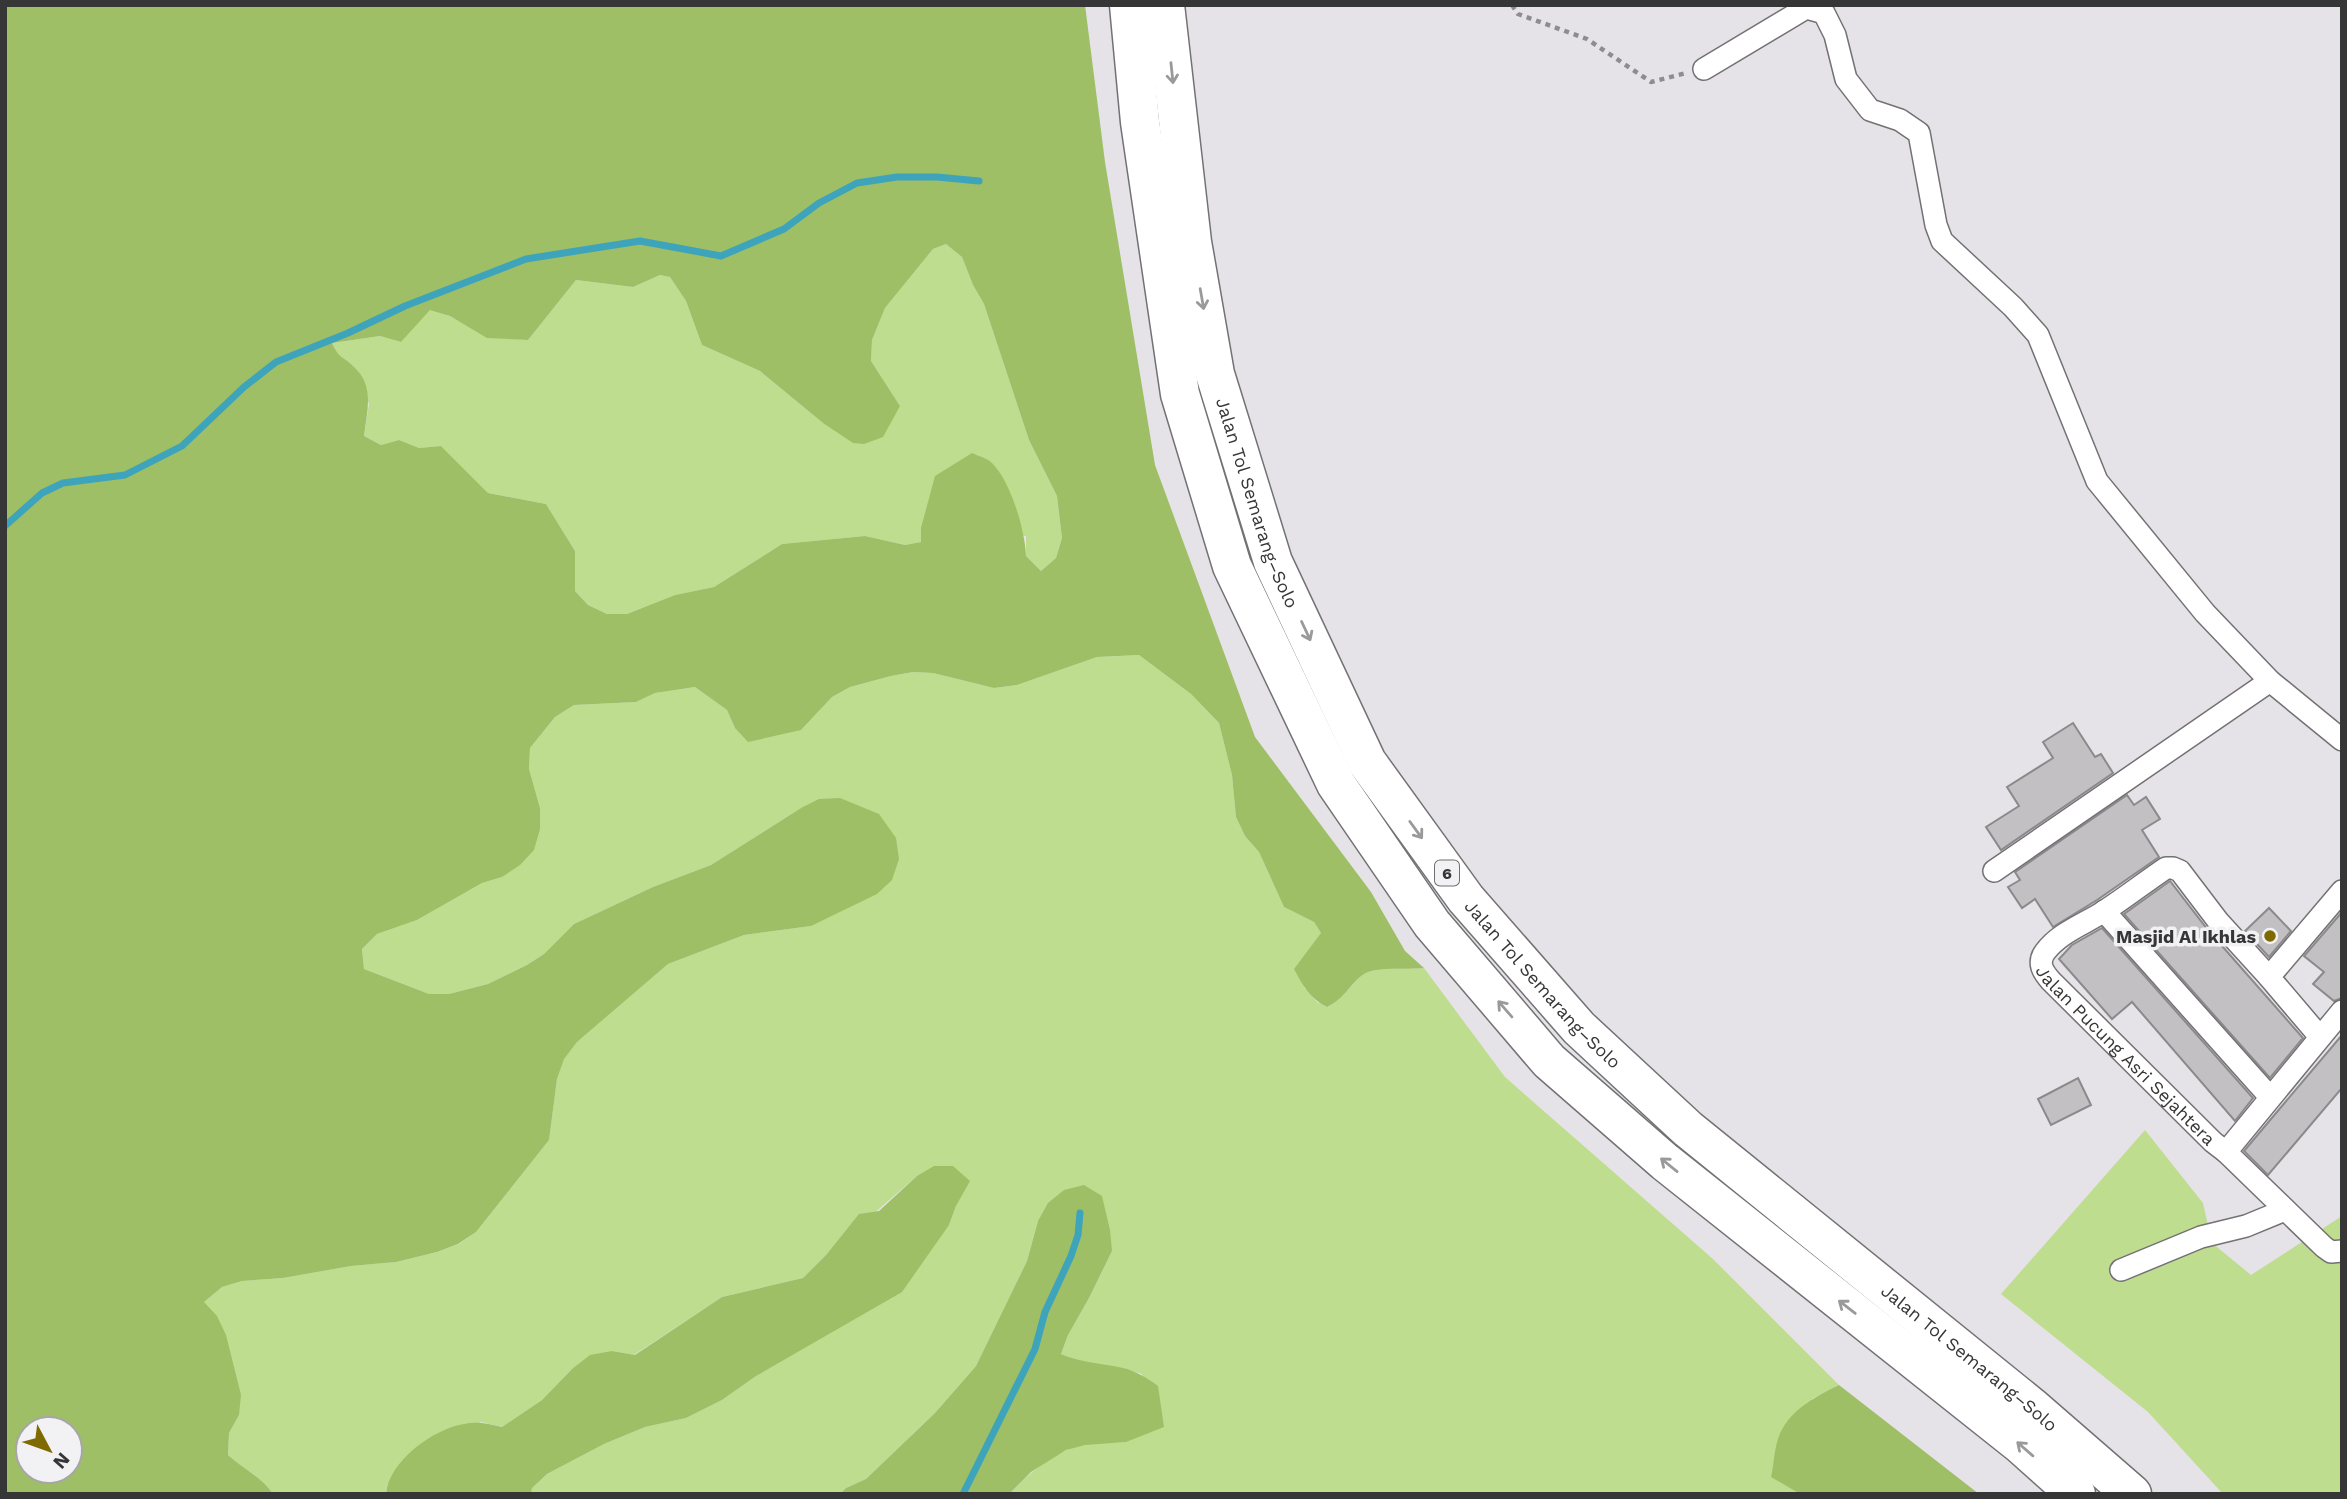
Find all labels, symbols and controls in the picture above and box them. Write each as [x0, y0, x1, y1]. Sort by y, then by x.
one-way arrow [1166, 61, 1179, 84]
one-way arrow [1196, 287, 1209, 310]
street label: Jalan Tol Semarang–Solo [1212, 395, 1303, 611]
one-way arrow [1300, 620, 1313, 641]
one-way arrow [1409, 820, 1423, 839]
road number: 6 [1435, 860, 1459, 886]
street label: Jalan Tol Semarang–Solo [1461, 895, 1626, 1072]
place label: Masjid Al Ikhlas [2116, 926, 2256, 947]
marker: Masjid Al Ikhlas [2262, 928, 2278, 944]
street label: Jalan Pucung Asri Sejahtera [2032, 962, 2220, 1149]
one-way arrow [1497, 1000, 1513, 1018]
one-way arrow [1660, 1158, 1678, 1173]
street label: Jalan Tol Semarang–Solo [1877, 1279, 2062, 1435]
one-way arrow [1838, 1299, 1857, 1314]
north arrow [14, 1415, 84, 1485]
one-way arrow [2016, 1441, 2034, 1457]
text: N [48, 1448, 75, 1474]

